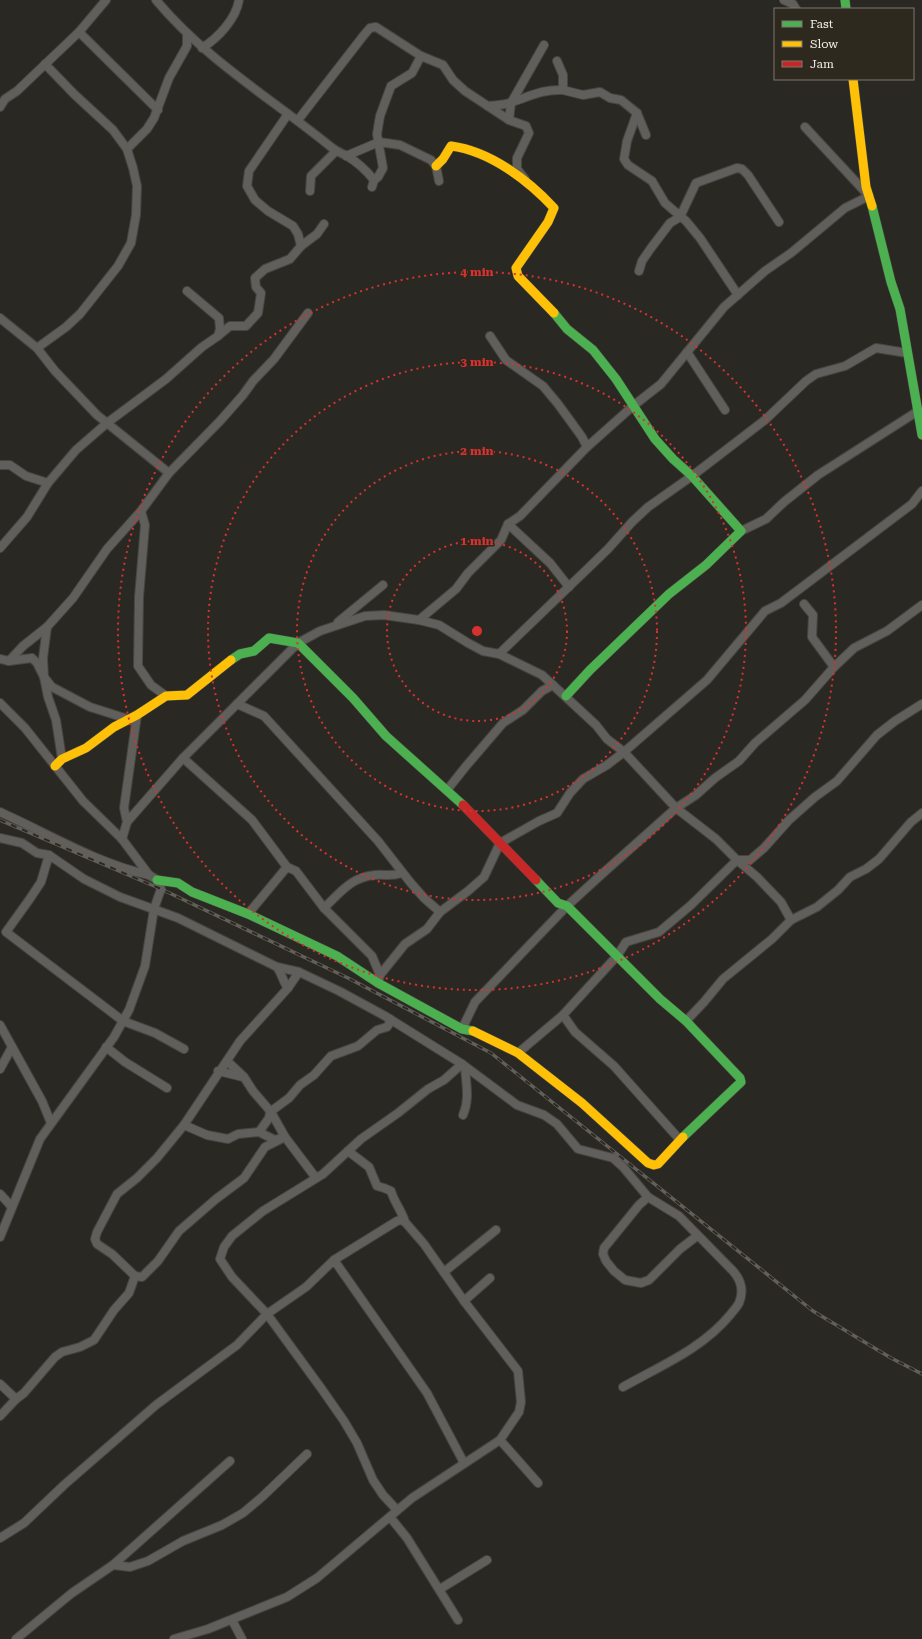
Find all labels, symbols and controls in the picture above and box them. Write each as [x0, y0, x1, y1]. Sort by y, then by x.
legend [774, 8, 914, 80]
text: Fast [810, 17, 834, 31]
text: Slow [810, 37, 838, 51]
text: Jam [810, 57, 834, 71]
text: 4 min [460, 265, 494, 279]
text: 3 min [460, 355, 494, 369]
text: 2 min [460, 444, 494, 458]
text: 1 min [460, 534, 494, 548]
centre of rings [470, 624, 484, 638]

